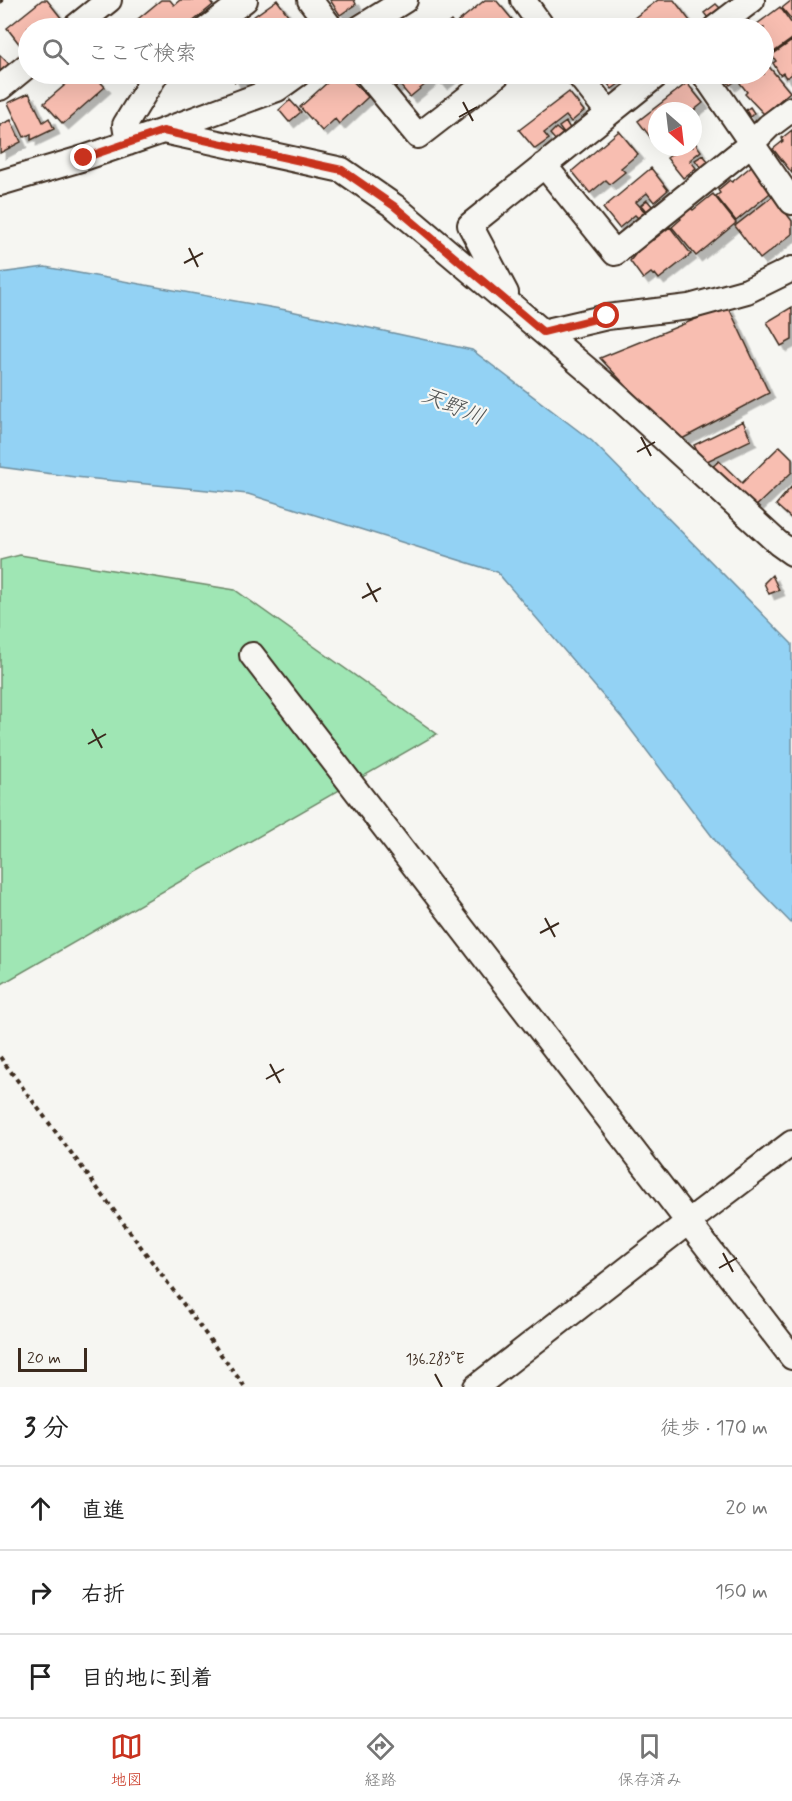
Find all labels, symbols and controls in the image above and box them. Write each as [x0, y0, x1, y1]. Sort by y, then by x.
search box [18, 18, 774, 84]
icon: search [39, 35, 72, 68]
text: ここで検索 [87, 40, 197, 68]
north arrow [648, 102, 702, 156]
route end [70, 144, 96, 170]
route start [593, 302, 619, 328]
water label: 天野川 [417, 382, 489, 432]
scale bar [18, 1345, 87, 1372]
text: 20 m [27, 1348, 61, 1369]
text: 136.283°E [405, 1350, 465, 1370]
text: 3 分 [24, 1412, 69, 1446]
text: 徒歩 · 170 m [660, 1415, 768, 1442]
icon: ahead [24, 1492, 57, 1525]
text: 20 m [725, 1495, 768, 1522]
text: 直進 [81, 1497, 125, 1525]
icon: right [24, 1576, 57, 1609]
text: 150 m [715, 1579, 768, 1606]
text: 右折 [81, 1581, 125, 1609]
icon: arrive [24, 1660, 57, 1693]
text: 目的地に到着 [81, 1665, 213, 1693]
tab: 地図 [110, 1730, 143, 1791]
tab: 経路 [364, 1730, 397, 1791]
tab: 保存済み [618, 1730, 682, 1791]

